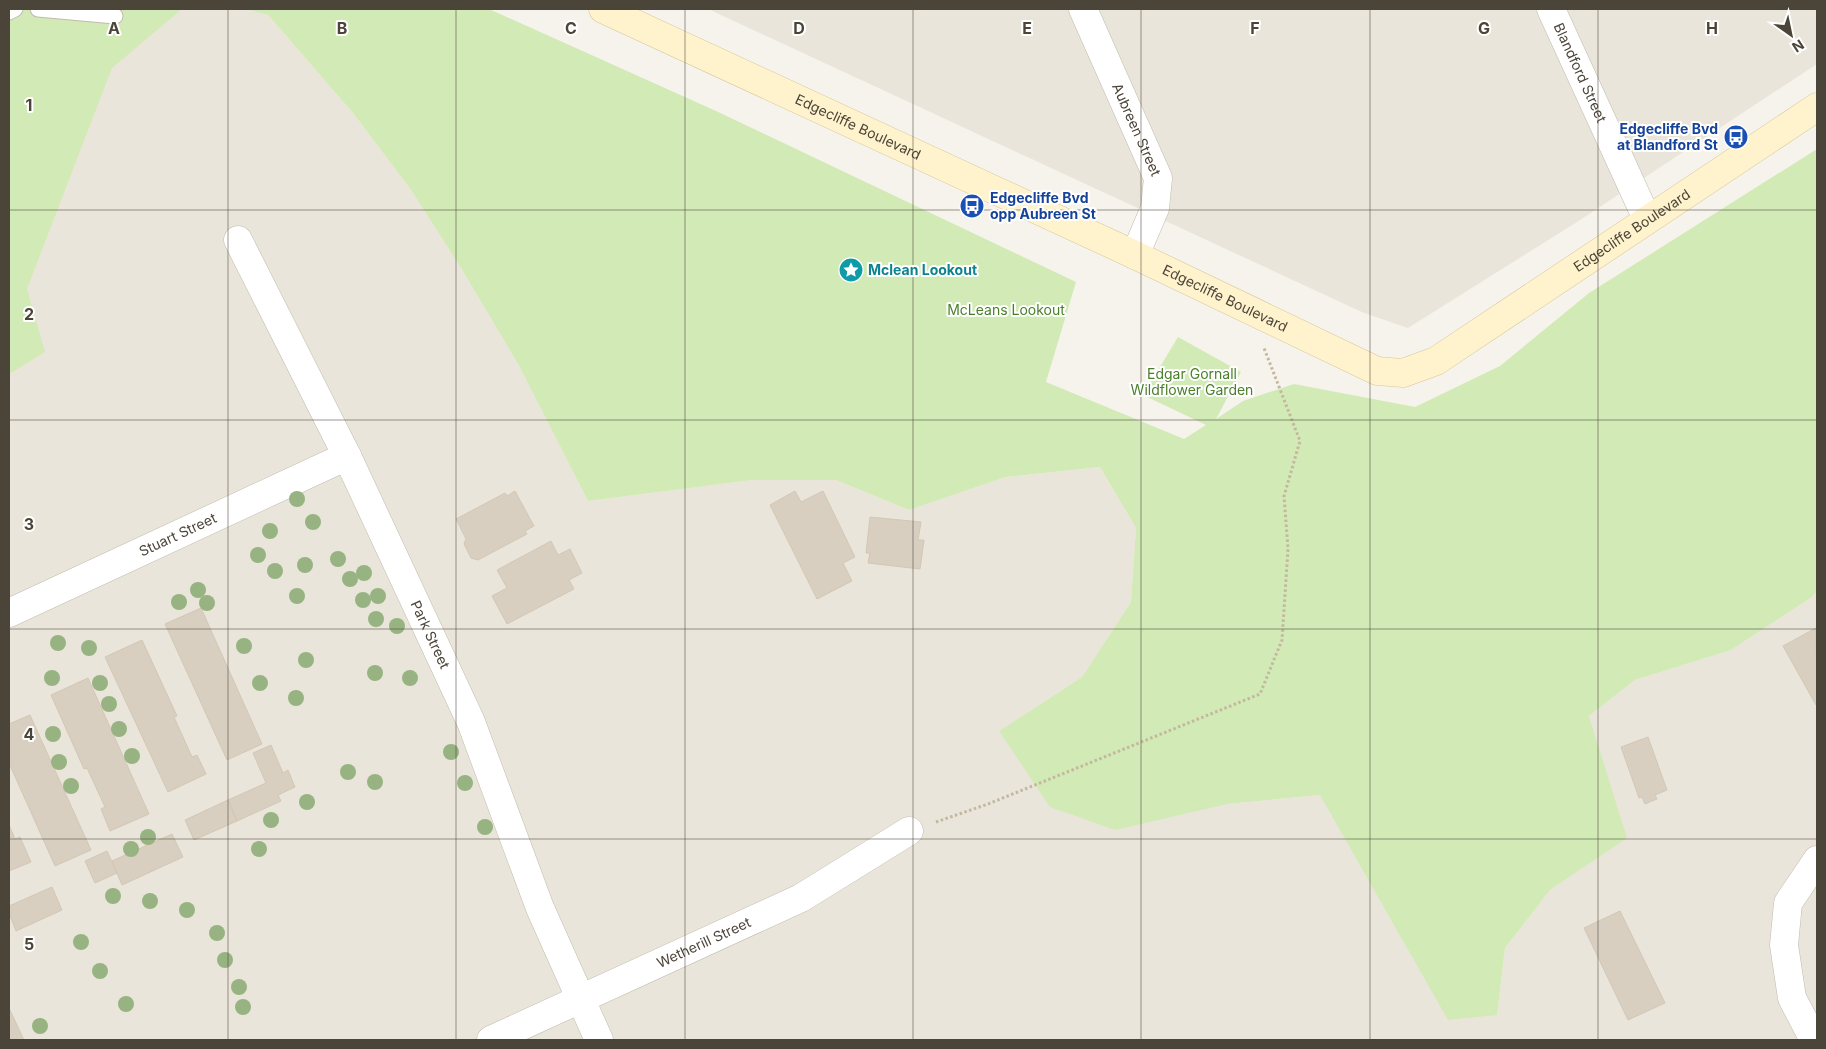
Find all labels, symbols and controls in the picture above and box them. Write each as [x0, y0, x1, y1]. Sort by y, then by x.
north arrow [1766, 10, 1816, 60]
text: A [108, 18, 120, 38]
text: B [337, 18, 347, 38]
text: C [565, 18, 577, 38]
text: D [793, 18, 805, 38]
text: E [1022, 18, 1032, 38]
text: F [1250, 18, 1260, 38]
text: G [1478, 18, 1490, 38]
text: H [1706, 18, 1718, 38]
street label: Blandford Street [1550, 20, 1611, 125]
text: N [1789, 36, 1807, 56]
street label: Aubreen Street [1109, 80, 1165, 179]
street label: Edgecliffe Boulevard [793, 90, 924, 163]
text: 1 [26, 95, 32, 115]
place label: Edgecliffe Bvd at Blandford St [1617, 120, 1718, 153]
bus stop icon: Edgecliffe Bvd at Blandford St [1723, 124, 1749, 150]
street label: Edgecliffe Boulevard [1570, 185, 1693, 275]
place label: Edgecliffe Bvd opp Aubreen St [990, 189, 1096, 222]
bus stop icon: Edgecliffe Bvd opp Aubreen St [959, 193, 985, 219]
place icon: Mclean Lookout [838, 257, 864, 283]
place label: Mclean Lookout [868, 261, 977, 278]
street label: Edgecliffe Boulevard [1160, 261, 1291, 335]
park label: McLeans Lookout [947, 301, 1065, 318]
text: 2 [24, 304, 34, 324]
park label: Edgar Gornall Wildflower Garden [1131, 365, 1253, 398]
street label: Stuart Street [136, 509, 219, 559]
text: 3 [24, 514, 34, 534]
street label: Park Street [407, 597, 454, 672]
text: 4 [24, 724, 35, 744]
street label: Wetherill Street [654, 913, 754, 971]
text: 5 [24, 934, 34, 954]

